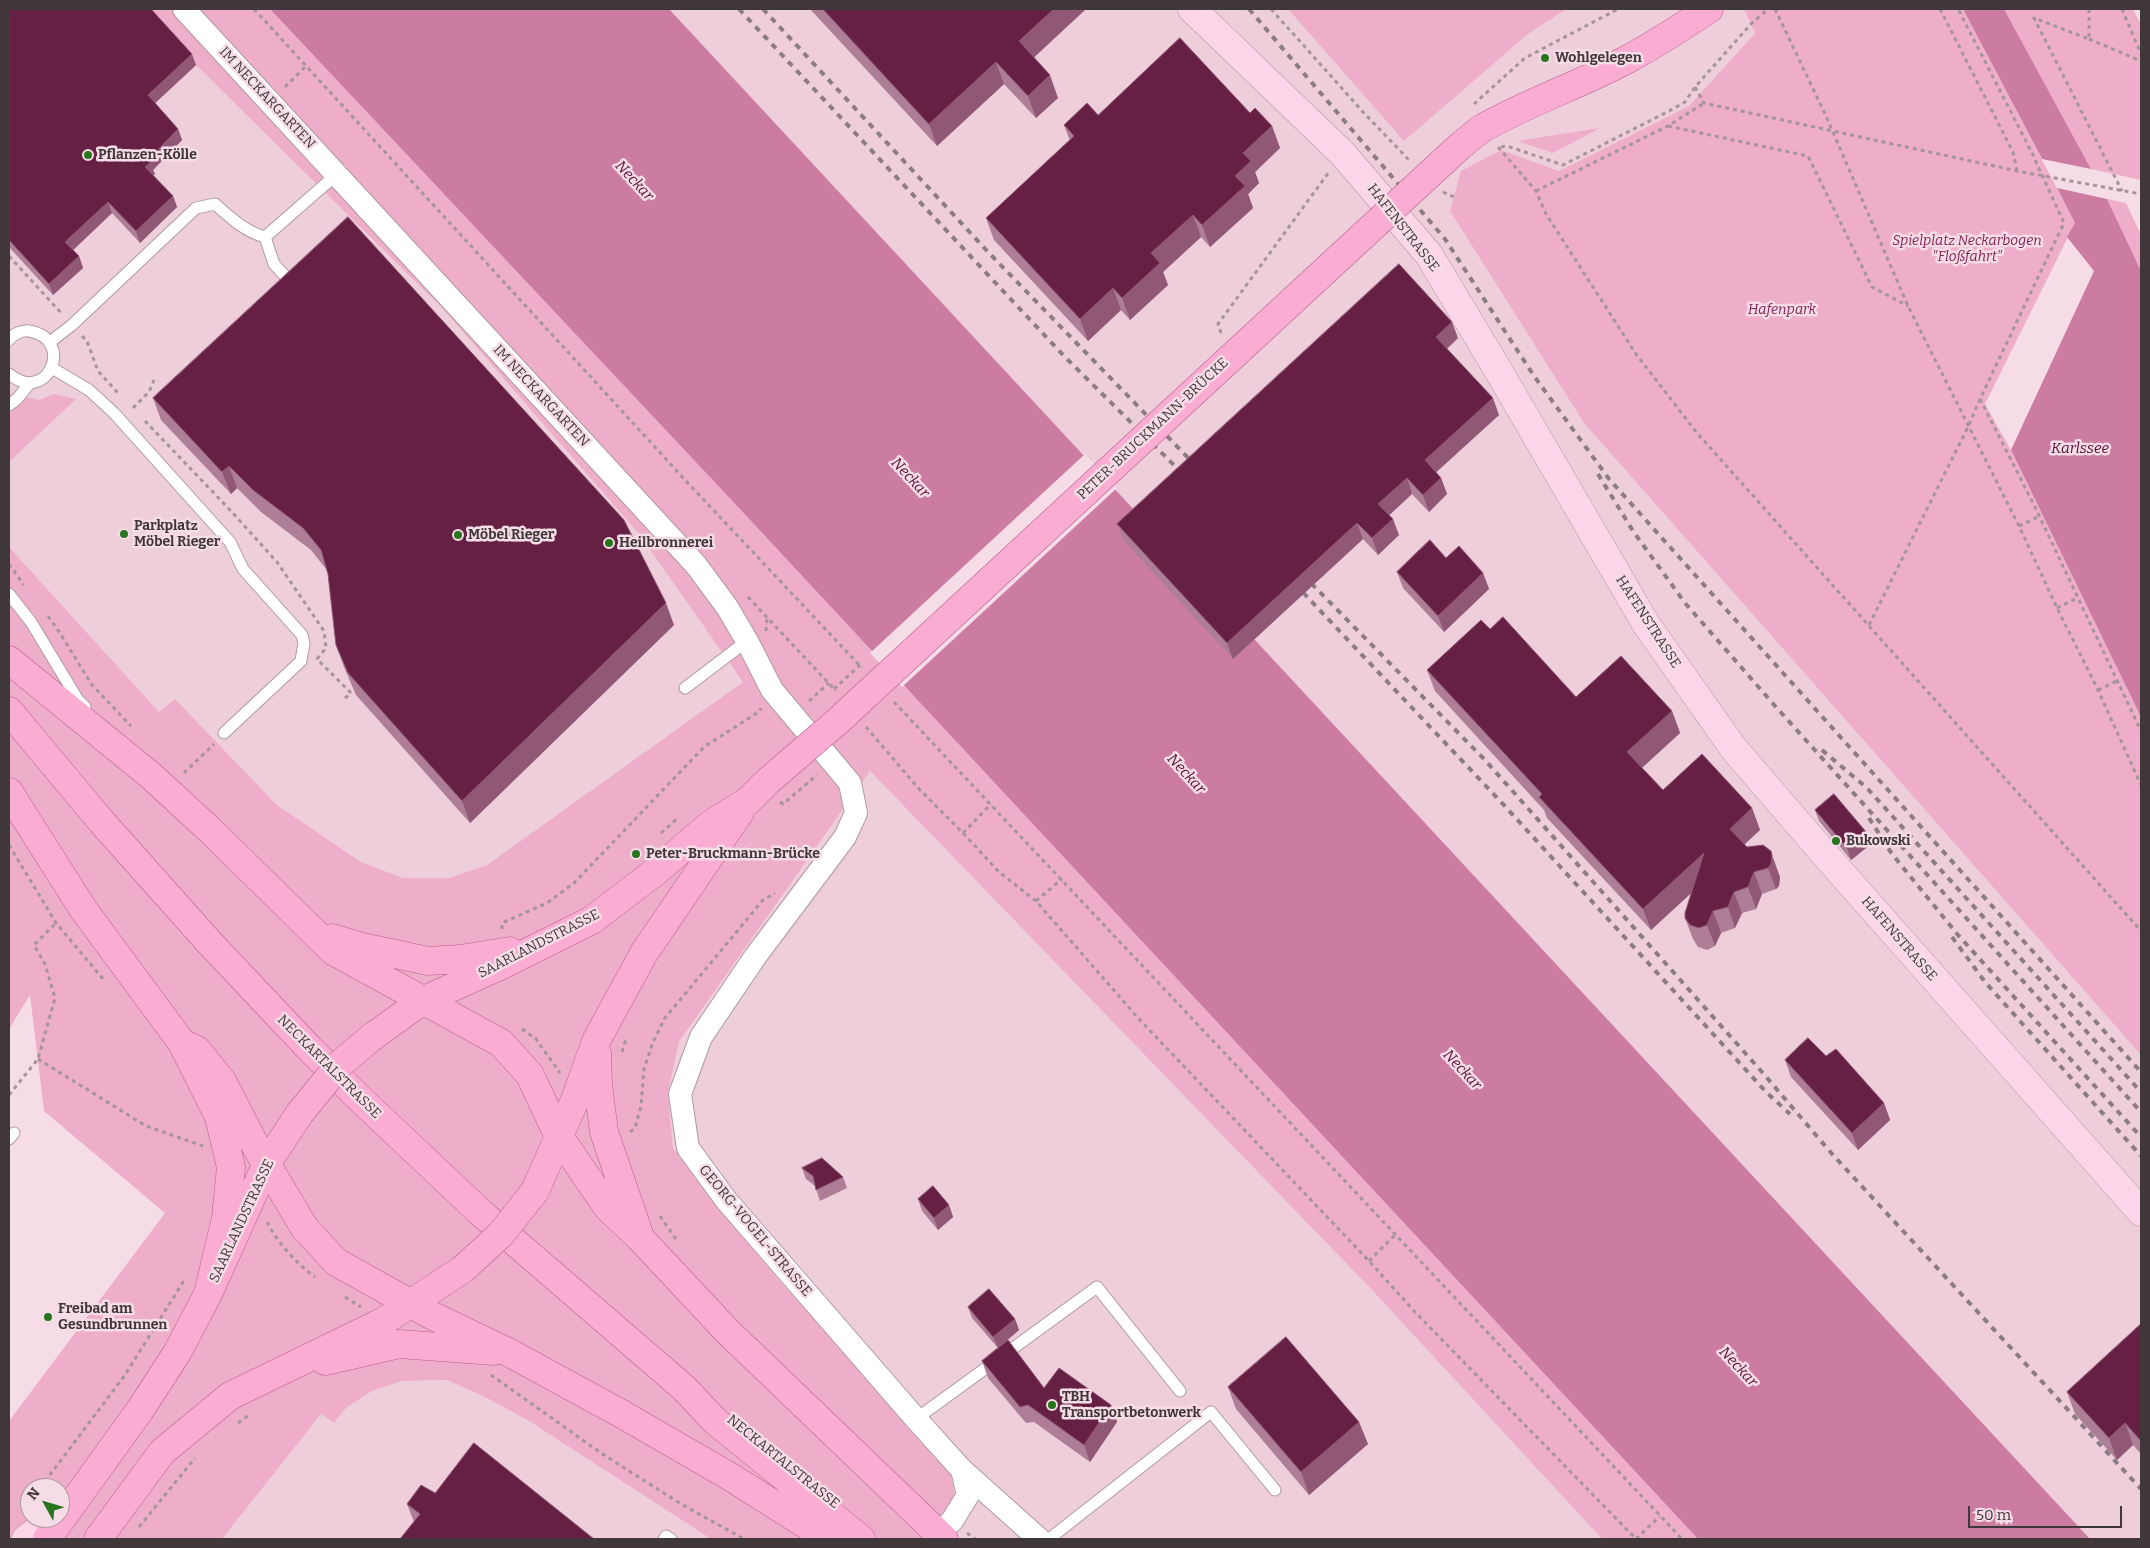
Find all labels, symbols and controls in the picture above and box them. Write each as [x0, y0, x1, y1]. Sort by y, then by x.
street label: IM NECKARGARTEN [215, 44, 319, 152]
place label: Wohlgelegen [1555, 50, 1642, 66]
marker: Wohlgelegen [1539, 52, 1551, 64]
place label: Pflanzen-Kölle [98, 147, 197, 163]
marker: Pflanzen-Kölle [82, 149, 94, 161]
water label: Neckar [611, 157, 657, 205]
street label: HAFENSTRASSE [1363, 181, 1443, 275]
park label: Spielplatz Neckarbogen "Floßfahrt" [1892, 233, 2042, 266]
park label: Hafenpark [1748, 302, 1816, 318]
street label: IM NECKARGARTEN [489, 342, 593, 450]
street label: PETER-BRUCKMANN-BRÜCKE [1074, 355, 1232, 503]
water label: Karlssee [2051, 440, 2109, 458]
water label: Neckar [887, 454, 933, 502]
place label: Parkplatz Möbel Rieger [134, 518, 220, 550]
place label: Möbel Rieger [468, 527, 554, 543]
marker: Parkplatz Möbel Rieger [118, 528, 130, 540]
marker: Möbel Rieger [452, 529, 464, 541]
place label: Heilbronnerei [619, 535, 713, 551]
marker: Heilbronnerei [603, 537, 615, 549]
street label: HAFENSTRASSE [1612, 573, 1684, 671]
water label: Neckar [1163, 750, 1209, 798]
place label: Bukowski [1846, 833, 1910, 849]
marker: Bukowski [1830, 835, 1842, 847]
place label: Peter-Bruckmann-Brücke [646, 846, 820, 862]
marker: Peter-Bruckmann-Brücke [630, 848, 642, 860]
street label: HAFENSTRASSE [1858, 893, 1940, 985]
street label: SAARLANDSTRASSE [475, 906, 603, 982]
street label: NECKARTALSTRASSE [274, 1012, 384, 1122]
water label: Neckar [1439, 1046, 1485, 1094]
street label: SAARLANDSTRASSE [206, 1157, 278, 1285]
street label: GEORG-VOGEL-STRASSE [695, 1162, 815, 1300]
place label: Freibad am Gesundbrunnen [58, 1301, 167, 1334]
marker: Freibad am Gesundbrunnen [42, 1311, 54, 1323]
water label: Neckar [1715, 1343, 1761, 1391]
place label: TBH Transportbetonwerk [1062, 1389, 1201, 1421]
marker: TBH Transportbetonwerk [1046, 1399, 1058, 1411]
street label: NECKARTALSTRASSE [723, 1411, 843, 1513]
north arrow [20, 1478, 70, 1528]
text: N [24, 1484, 44, 1503]
scale bar [1970, 1496, 2124, 1528]
text: 50 m [1976, 1506, 2011, 1524]

